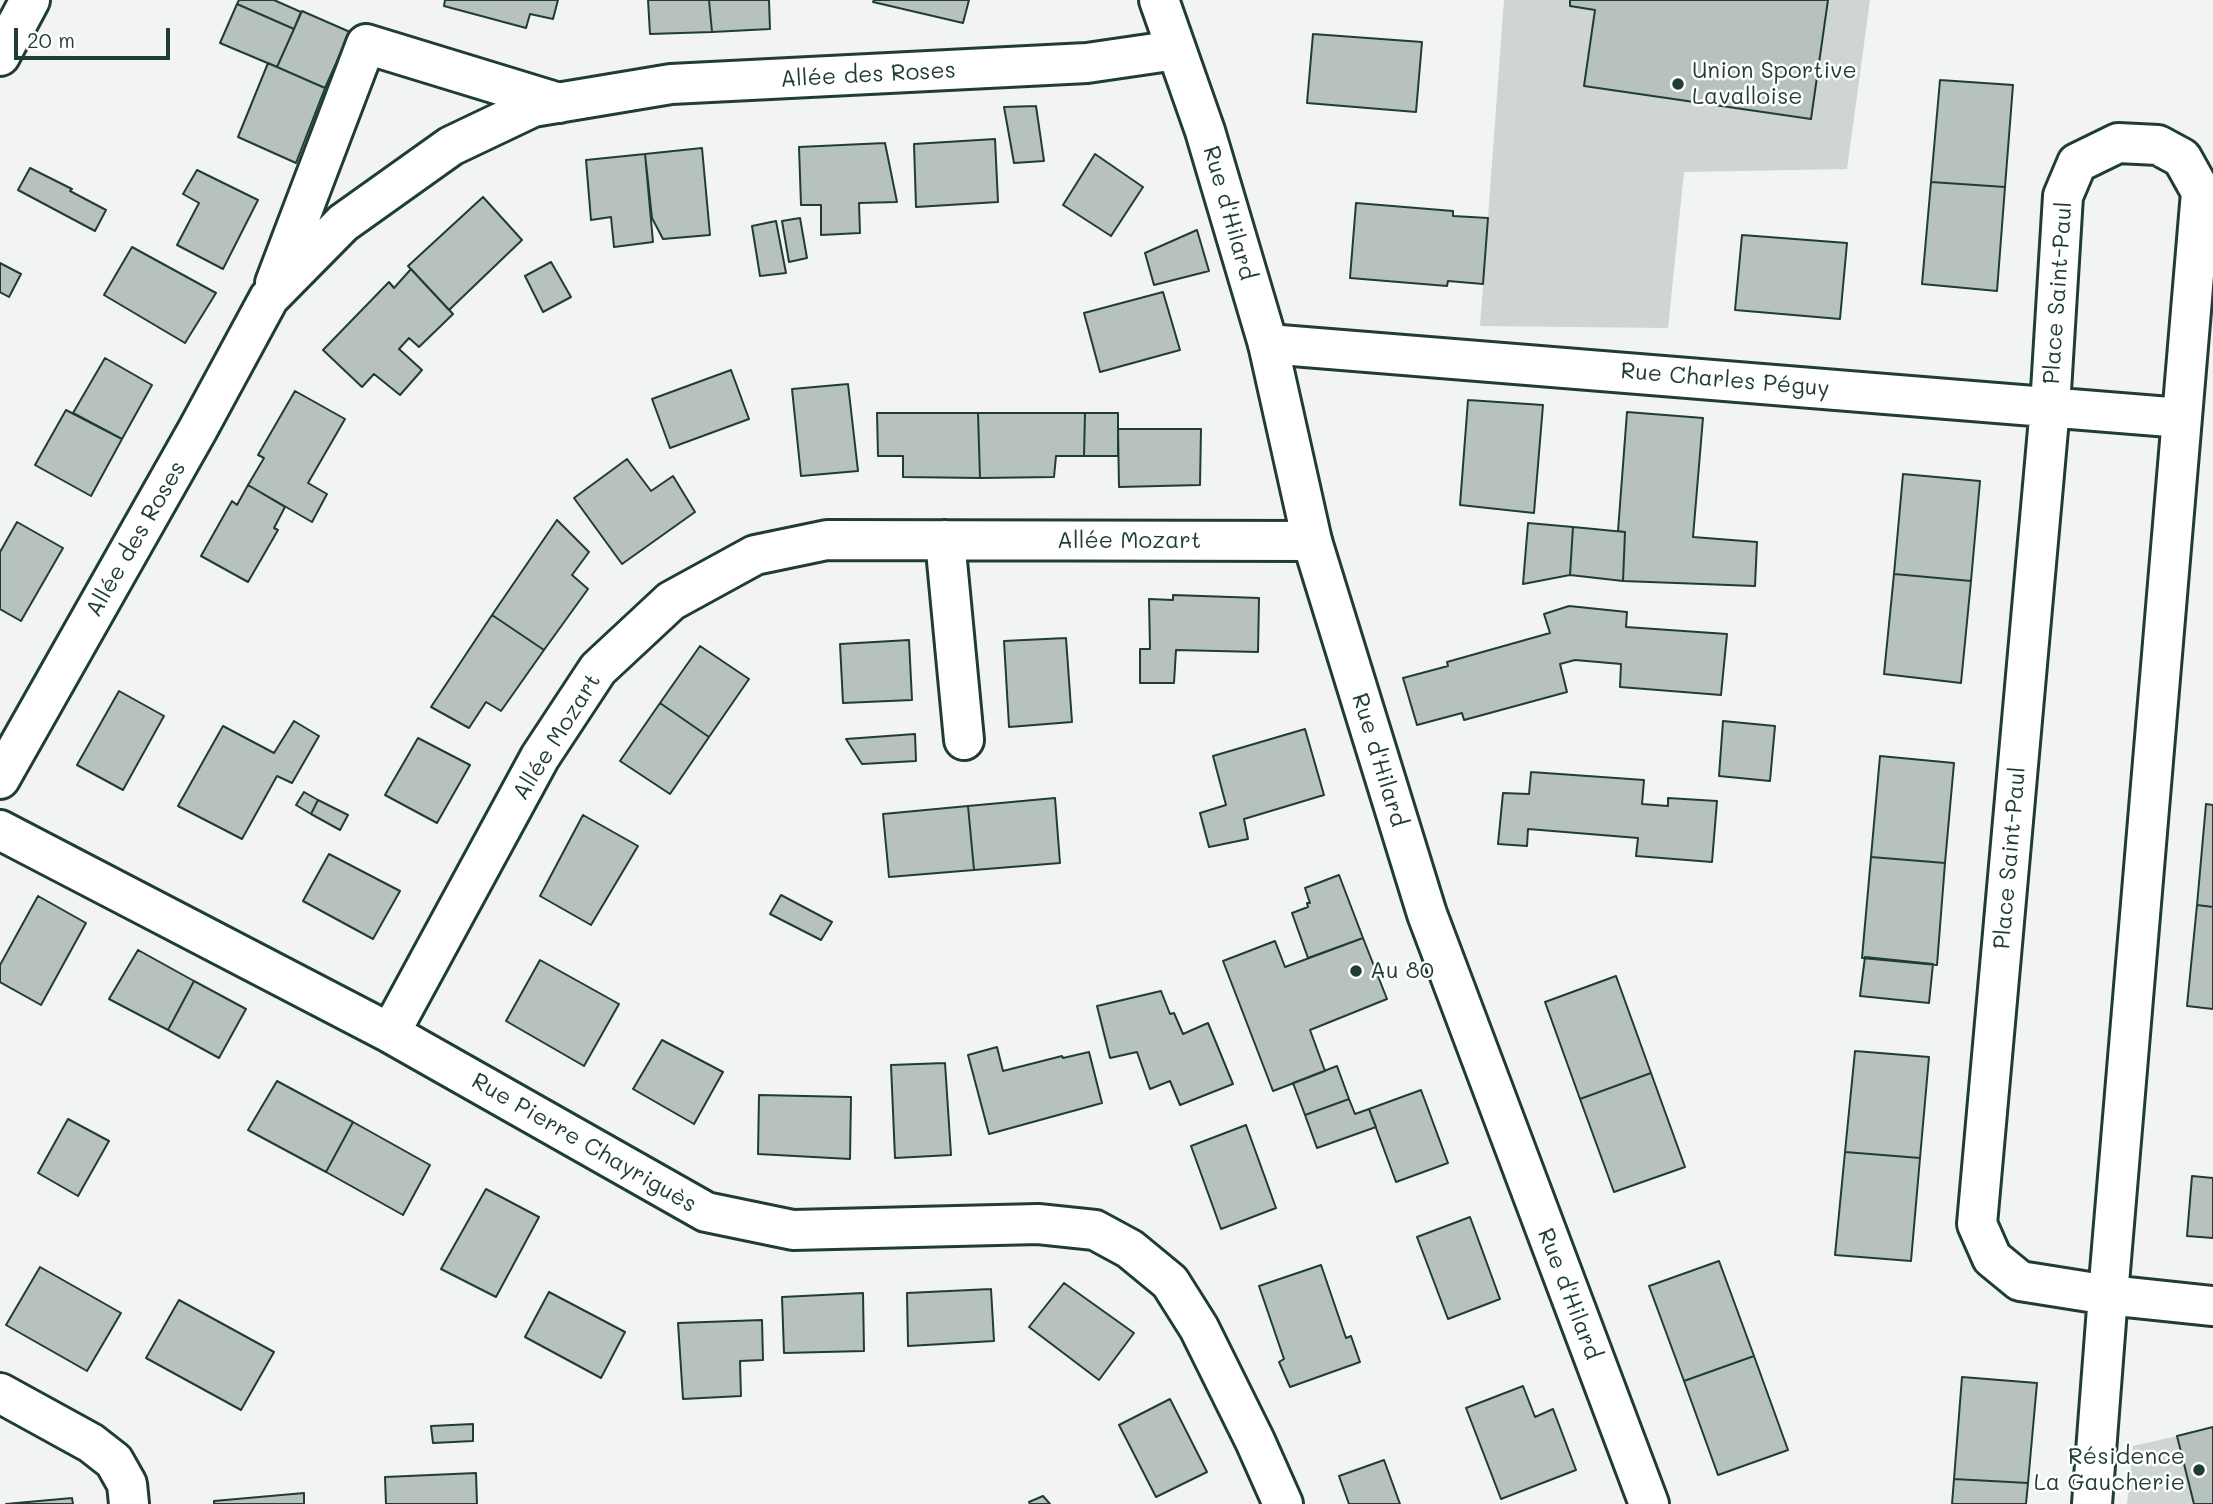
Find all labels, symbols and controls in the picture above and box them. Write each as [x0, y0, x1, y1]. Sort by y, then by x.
scale bar [18, 14, 173, 58]
text: 20 m [27, 26, 75, 53]
street label: Allée des Roses [780, 57, 956, 93]
place label: Union Sportive Lavalloise [1692, 57, 1857, 111]
marker: Union Sportive Lavalloise [1670, 76, 1686, 92]
street label: Rue d'Hilard [1197, 143, 1261, 283]
street label: Place Saint-Paul [2038, 201, 2078, 385]
street label: Rue Charles Péguy [1619, 357, 1831, 403]
street label: Allée des Roses [80, 456, 192, 622]
street label: Allée Mozart [1057, 527, 1201, 555]
street label: Allée Mozart [507, 669, 607, 805]
street label: Rue d'Hilard [1346, 690, 1412, 830]
street label: Place Saint-Paul [1988, 766, 2032, 950]
place label: Au 80 [1370, 957, 1434, 985]
marker: Au 80 [1348, 963, 1364, 979]
street label: Rue Pierre Chayriguès [467, 1067, 701, 1219]
street label: Rue d'Hilard [1531, 1225, 1607, 1363]
place label: Résidence La Gaucherie [2034, 1443, 2185, 1497]
marker: Résidence La Gaucherie [2191, 1462, 2207, 1478]

